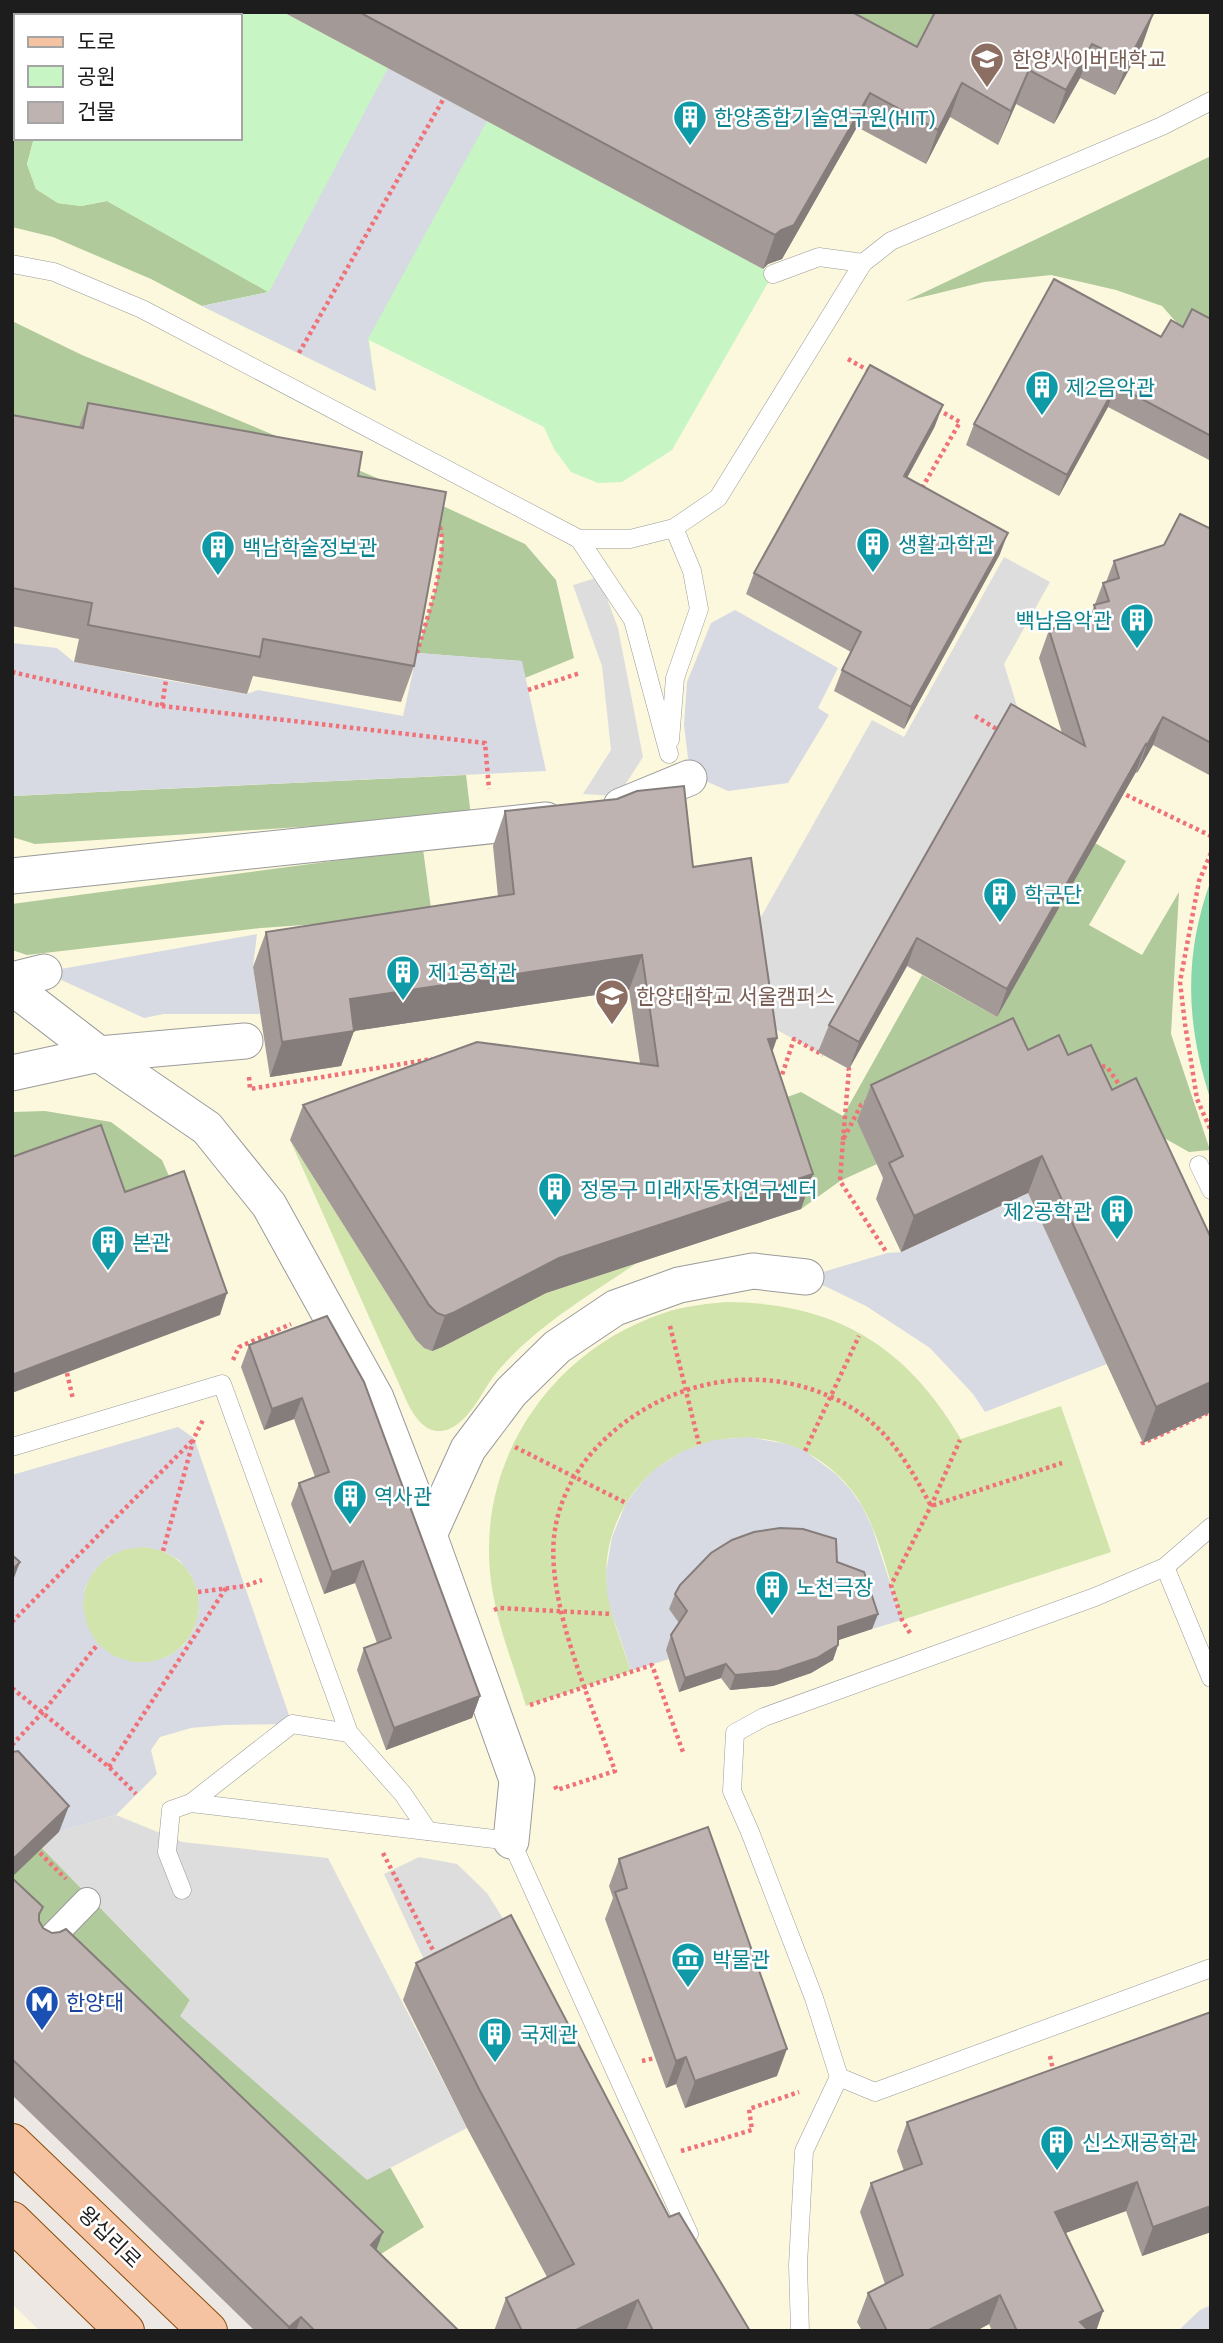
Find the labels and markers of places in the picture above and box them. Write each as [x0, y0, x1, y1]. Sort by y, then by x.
school or university icon: 한양사이버대학교 [968, 40, 1006, 89]
place label: 한양사이버대학교 [1012, 48, 1167, 71]
building icon: 한양종합기술연구원(HIT) [671, 98, 709, 147]
place label: 한양종합기술연구원(HIT) [714, 106, 936, 129]
building icon: 제2음악관 [1023, 368, 1061, 417]
place label: 제2음악관 [1066, 376, 1155, 399]
building icon: 생활과학관 [854, 525, 892, 574]
building icon: 백남학술정보관 [199, 528, 237, 577]
place label: 생활과학관 [898, 533, 995, 556]
place label: 백남학술정보관 [242, 536, 377, 559]
building icon: 백남음악관 [1118, 601, 1156, 650]
place label: 백남음악관 [1015, 609, 1112, 632]
building icon: 학군단 [981, 875, 1019, 924]
place label: 학군단 [1024, 883, 1082, 906]
building icon: 제1공학관 [384, 953, 422, 1002]
place label: 제1공학관 [428, 961, 517, 984]
school or university icon: 한양대학교 서울캠퍼스 [593, 977, 631, 1026]
place label: 한양대학교 서울캠퍼스 [636, 985, 835, 1008]
building icon: 정몽구 미래자동차연구센터 [536, 1170, 574, 1219]
place label: 정몽구 미래자동차연구센터 [580, 1178, 818, 1201]
building icon: 제2공학관 [1098, 1192, 1136, 1241]
place label: 제2공학관 [1003, 1200, 1092, 1223]
building icon: 본관 [89, 1223, 127, 1272]
place label: 본관 [132, 1231, 171, 1254]
building icon: 역사관 [331, 1477, 369, 1526]
place label: 역사관 [374, 1485, 432, 1508]
building icon: 노천극장 [753, 1568, 791, 1617]
place label: 노천극장 [796, 1576, 873, 1599]
museum icon: 박물관 [669, 1940, 707, 1989]
place label: 박물관 [712, 1948, 770, 1971]
metro station icon: 한양대 [23, 1983, 61, 2032]
place label: 한양대 [66, 1991, 124, 2014]
building icon: 국제관 [476, 2015, 514, 2064]
place label: 국제관 [520, 2023, 578, 2046]
building icon: 신소재공학관 [1038, 2123, 1076, 2172]
place label: 신소재공학관 [1082, 2131, 1198, 2154]

